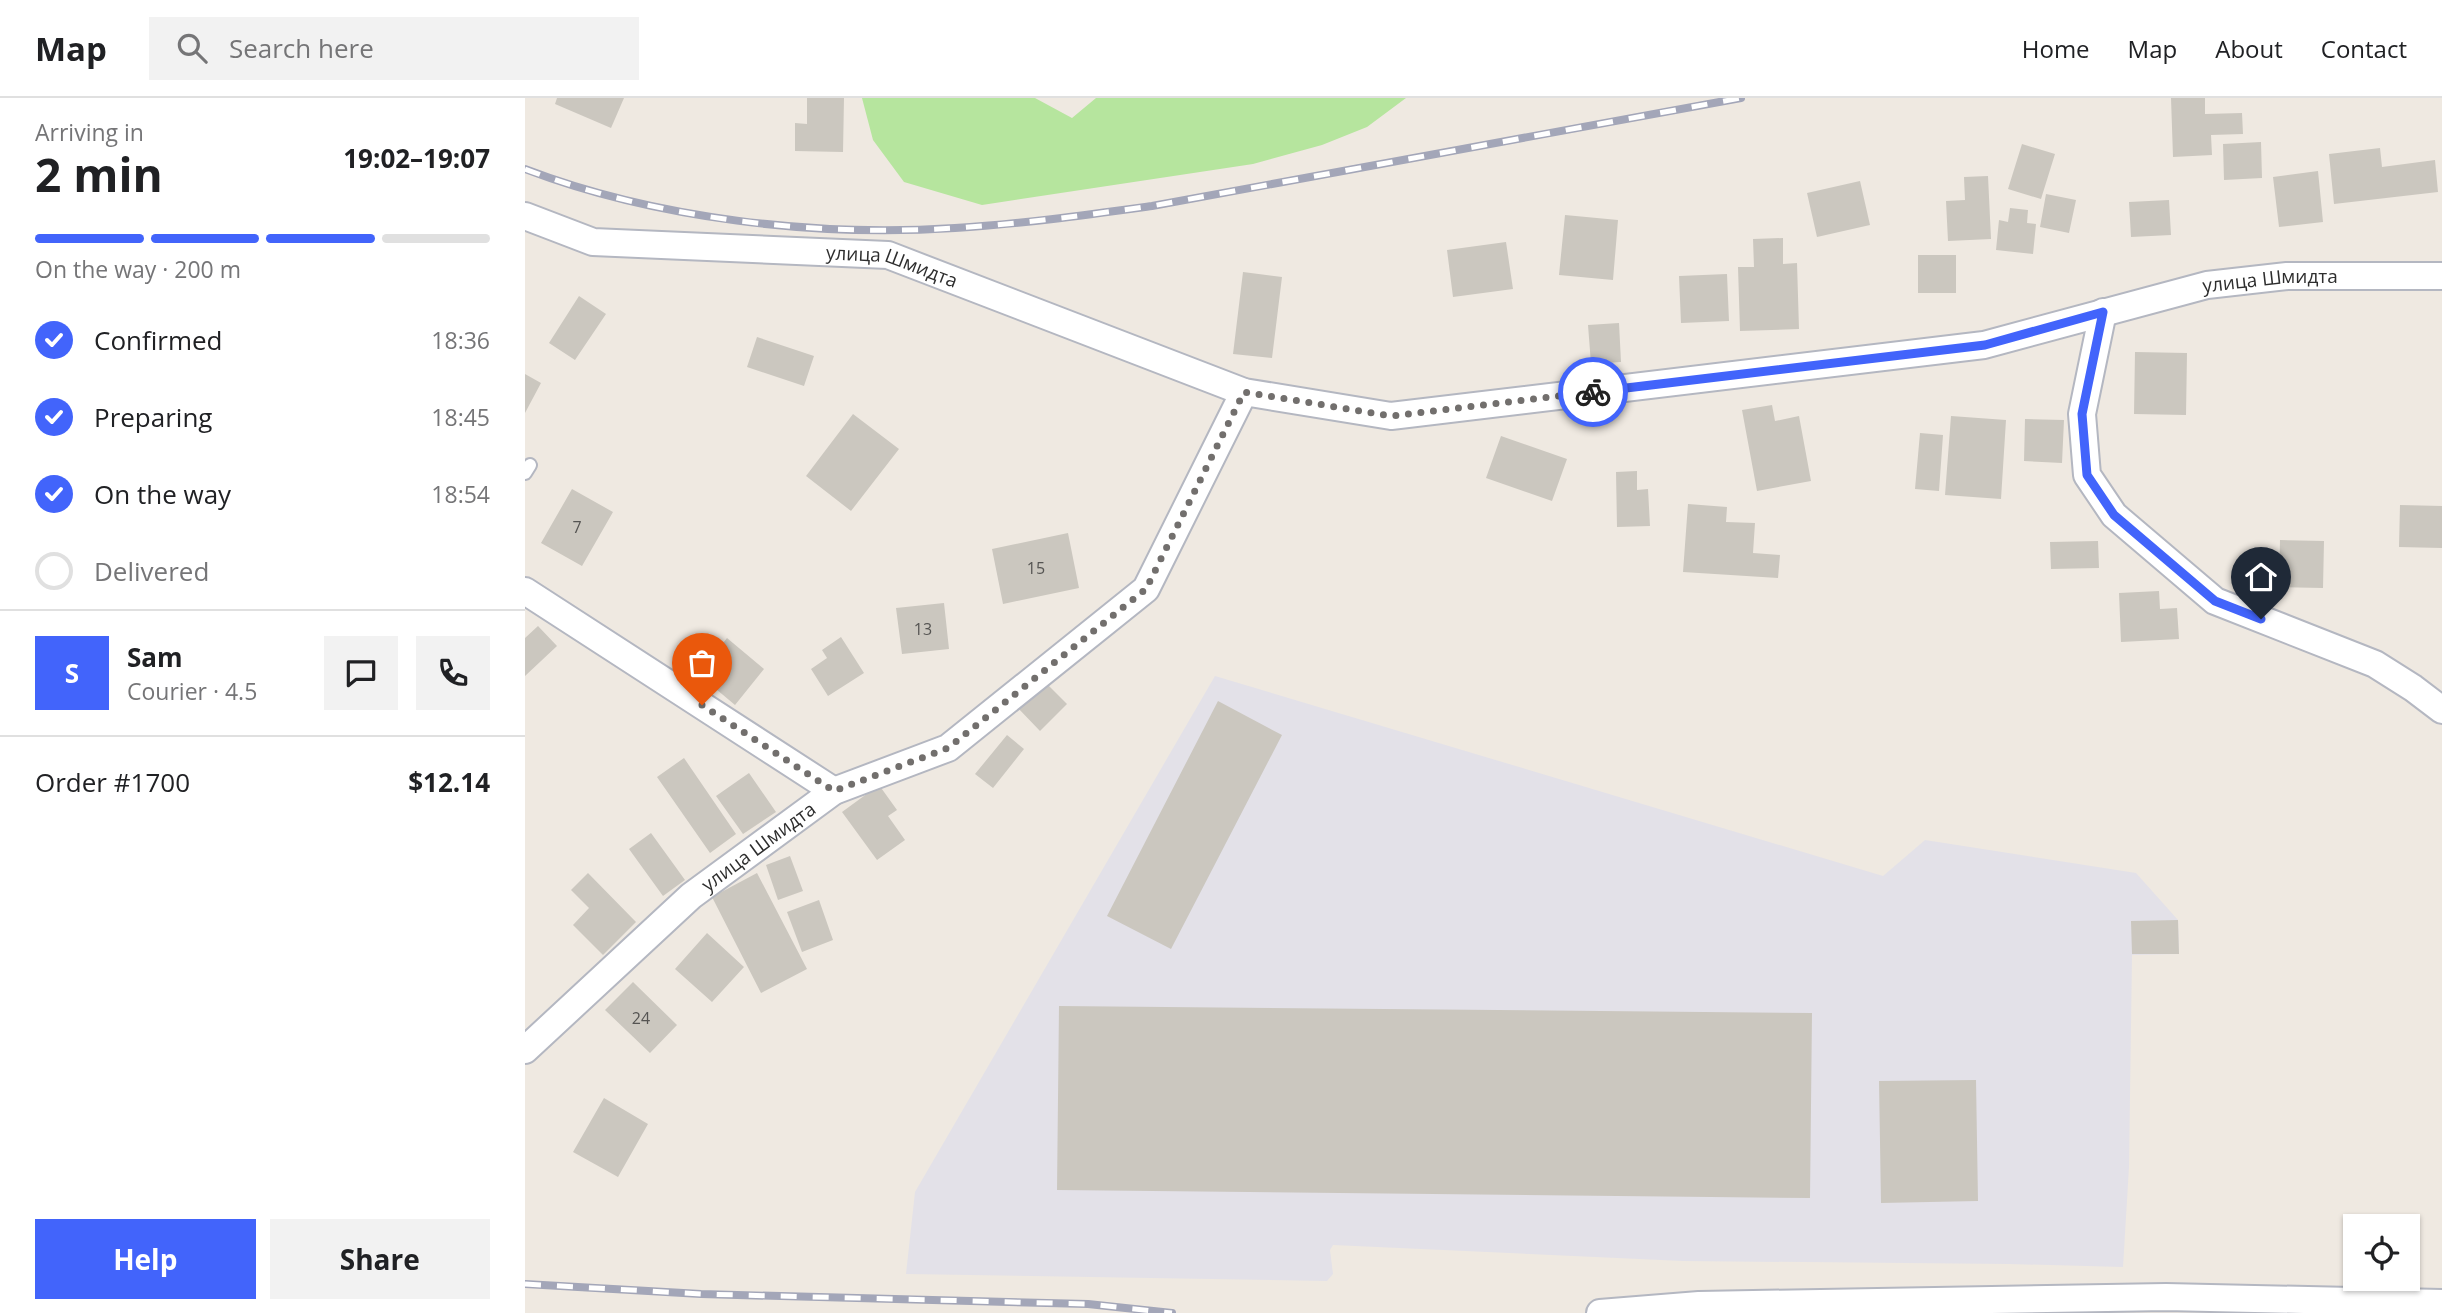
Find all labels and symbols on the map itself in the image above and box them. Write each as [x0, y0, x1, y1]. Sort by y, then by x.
street label: улица Шмидта [825, 239, 962, 294]
street label: улица Шмидта [2201, 263, 2338, 298]
courier [1558, 357, 1628, 427]
house number: 7 [572, 516, 582, 538]
pin [2231, 547, 2291, 619]
house number: 15 [1027, 557, 1045, 579]
house number: 13 [914, 618, 932, 640]
pin [672, 633, 732, 705]
street label: улица Шмидта [696, 796, 821, 897]
house number: 24 [632, 1007, 650, 1029]

